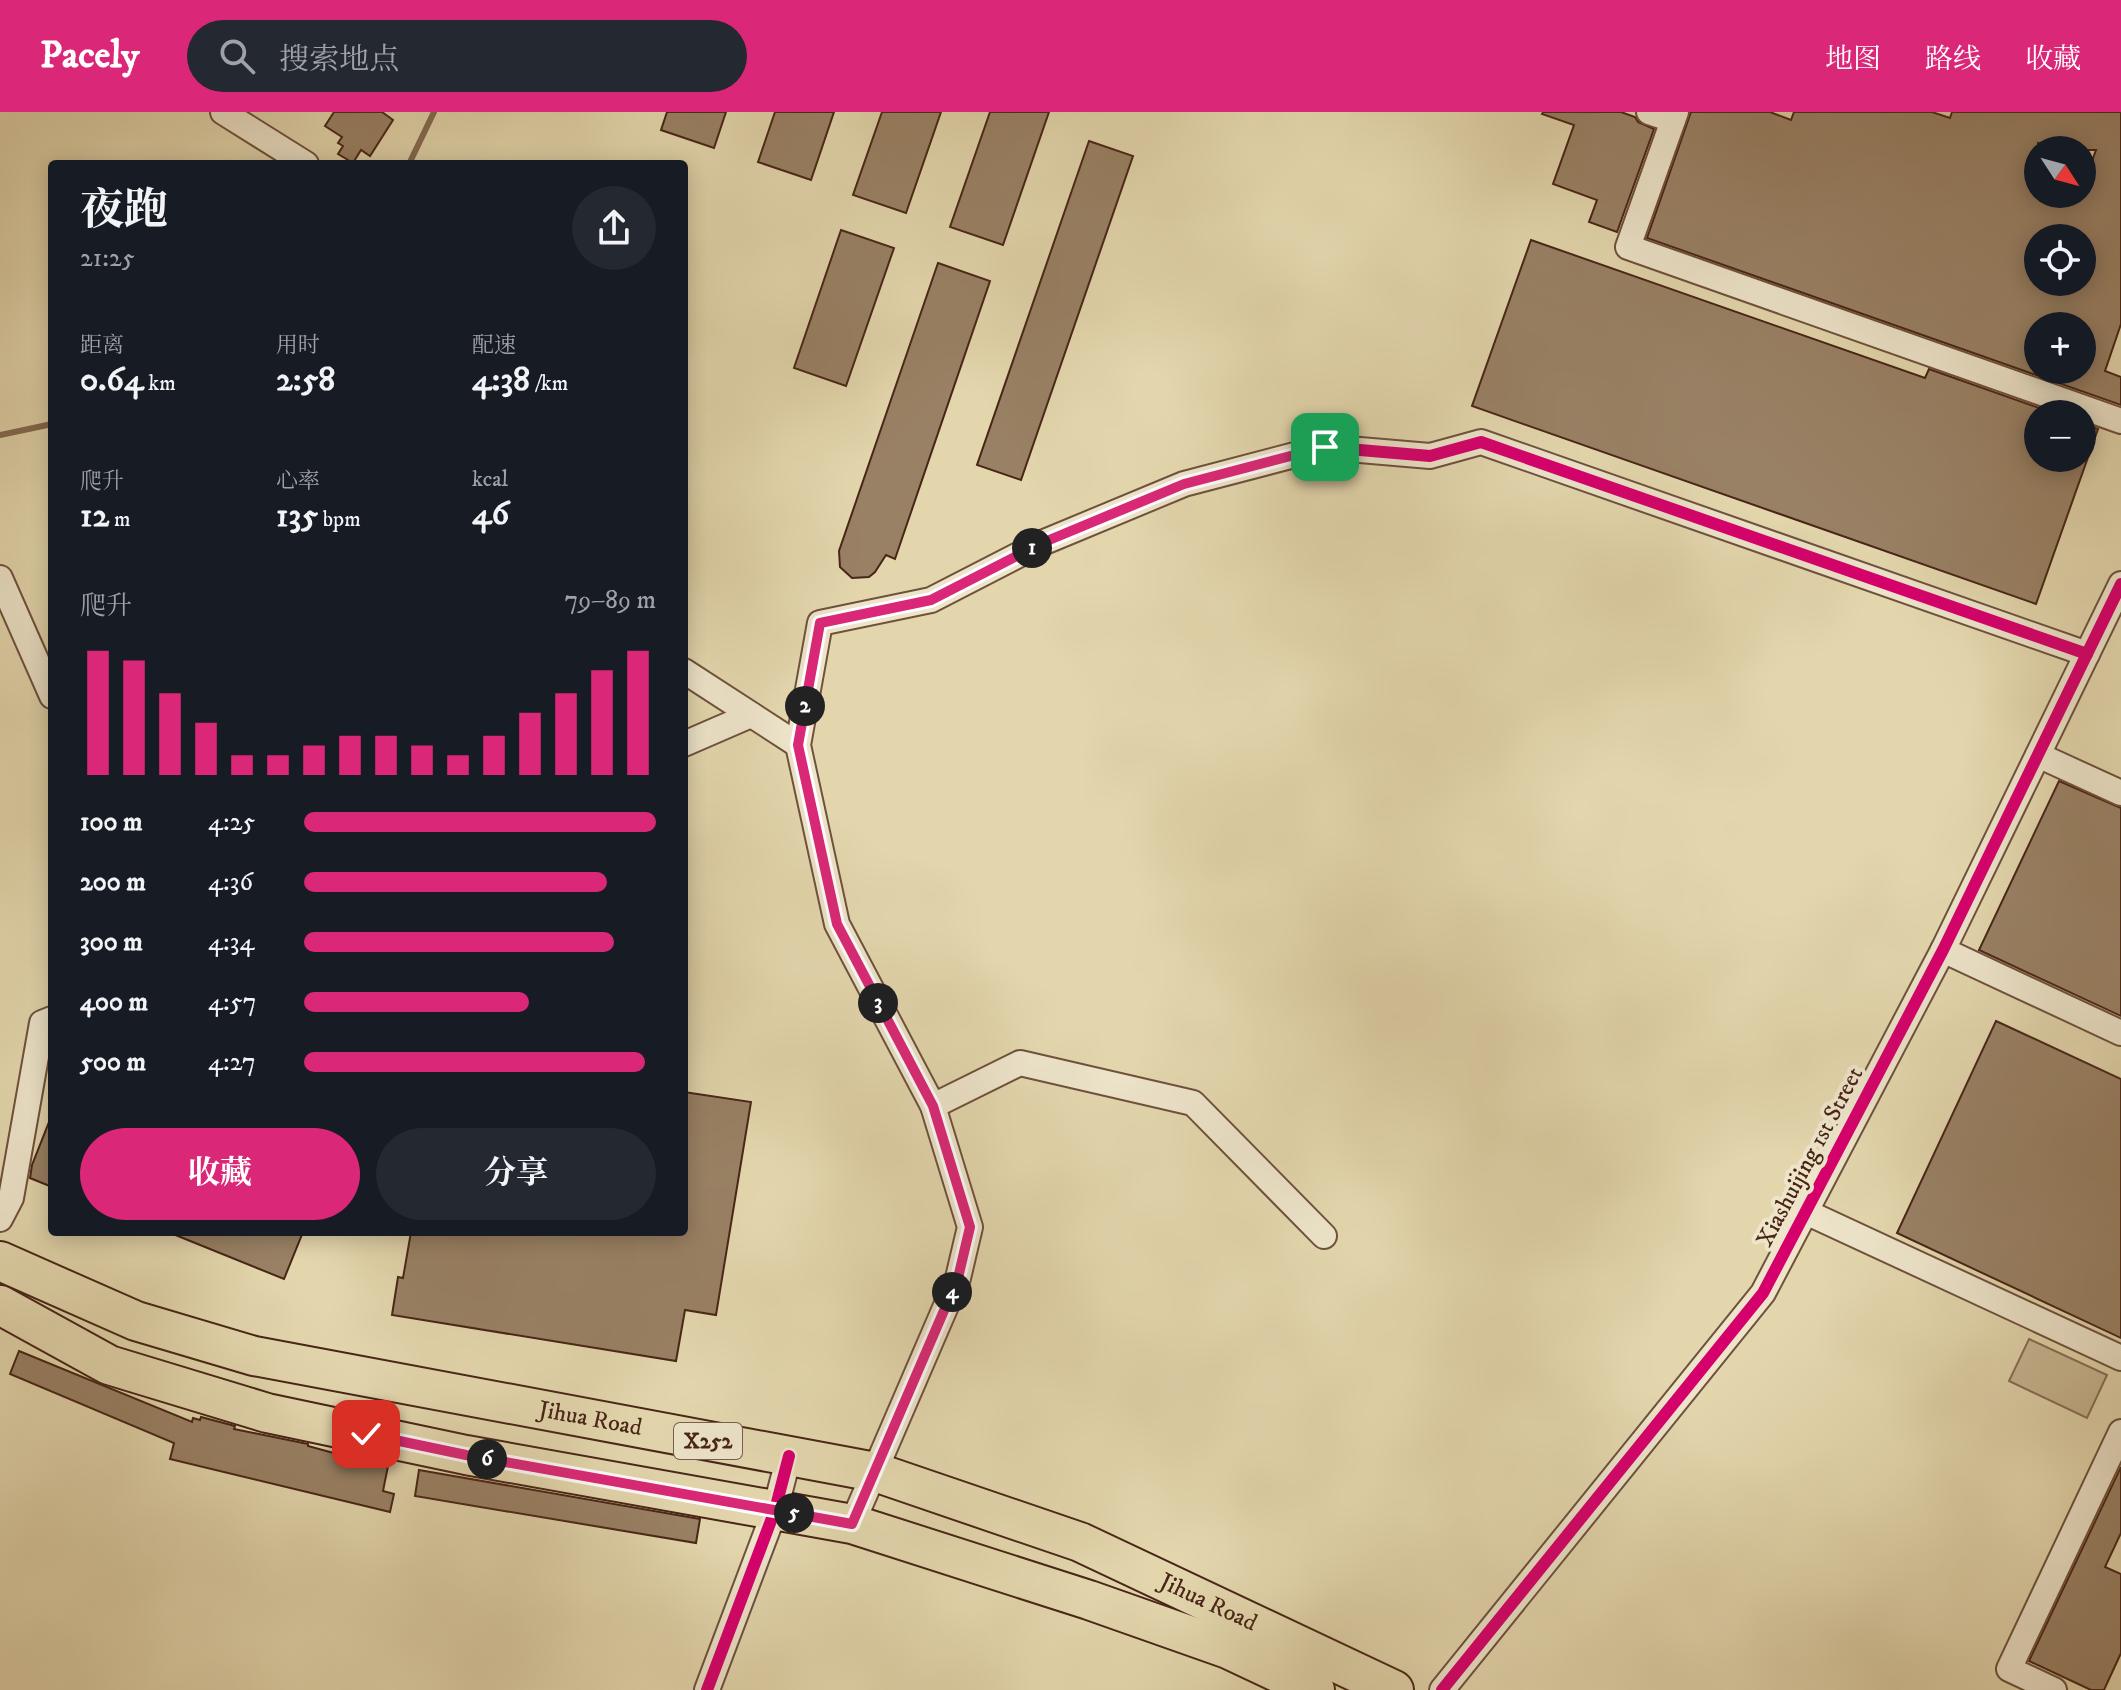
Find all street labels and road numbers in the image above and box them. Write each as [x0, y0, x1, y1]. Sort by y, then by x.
street label: Xiashuijing 1st Street [1750, 1062, 1870, 1252]
street label: Jihua Road [534, 1394, 645, 1443]
road number: X252 [674, 1423, 742, 1459]
street label: Jihua Road [1153, 1566, 1262, 1638]

